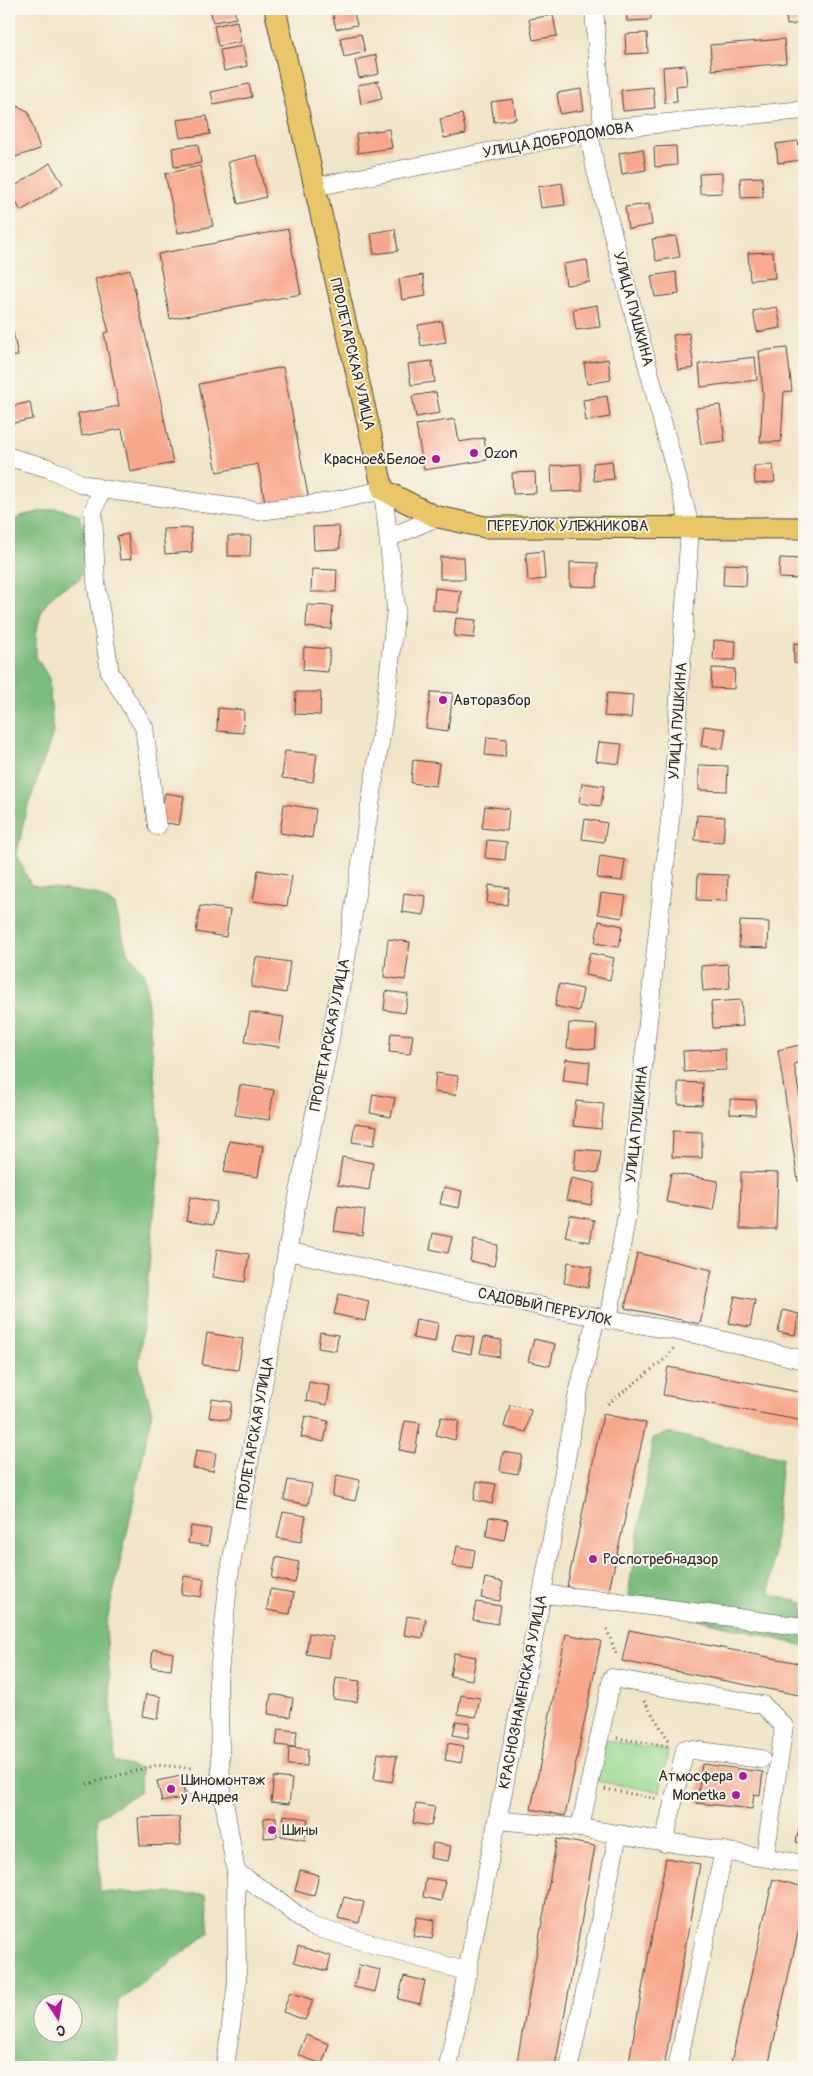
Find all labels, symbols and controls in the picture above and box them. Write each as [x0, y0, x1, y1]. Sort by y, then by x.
street label: УЛИЦА ДОБРОДОМОВА [481, 117, 635, 163]
street label: УЛИЦА ПУШКИНА [609, 250, 657, 369]
street label: ПРОЛЕТАРСКАЯ УЛИЦА [325, 276, 379, 432]
place label: Ozon [484, 444, 518, 463]
marker: Ozon [468, 447, 480, 459]
place label: Красное&Белое [324, 450, 427, 469]
marker: Красное&Белое [430, 453, 442, 465]
street label: ПЕРЕУЛОК УЛЕЖНИКОВА [487, 517, 649, 536]
street label: УЛИЦА ПУШКИНА [664, 661, 692, 780]
place label: Авторазбор [453, 691, 531, 710]
marker: Авторазбор [437, 694, 449, 706]
street label: ПРОЛЕТАРСКАЯ УЛИЦА [306, 957, 354, 1113]
street label: УЛИЦА ПУШКИНА [621, 1064, 653, 1184]
street label: САДОВЫЙ ПЕРЕУЛОК [476, 1283, 614, 1331]
street label: ПРОЛЕТАРСКАЯ УЛИЦА [232, 1355, 278, 1511]
place label: Роспотребнадзор [603, 1550, 718, 1569]
marker: Роспотребнадзор [587, 1553, 599, 1565]
street label: КРАСНОЗНАМЕНСКАЯ УЛИЦА [495, 1593, 551, 1791]
place label: Атмосфера [658, 1767, 733, 1786]
marker: Атмосфера [737, 1770, 749, 1782]
place label: Шиномонтаж у Андрея [180, 1771, 265, 1807]
marker: Шиномонтаж у Андрея [165, 1783, 177, 1795]
place label: Monetka [672, 1786, 726, 1805]
marker: Monetka [730, 1789, 742, 1801]
place label: Шины [282, 1821, 318, 1840]
marker: Шины [266, 1824, 278, 1836]
north arrow [32, 1994, 82, 2044]
text: С [54, 2021, 67, 2040]

